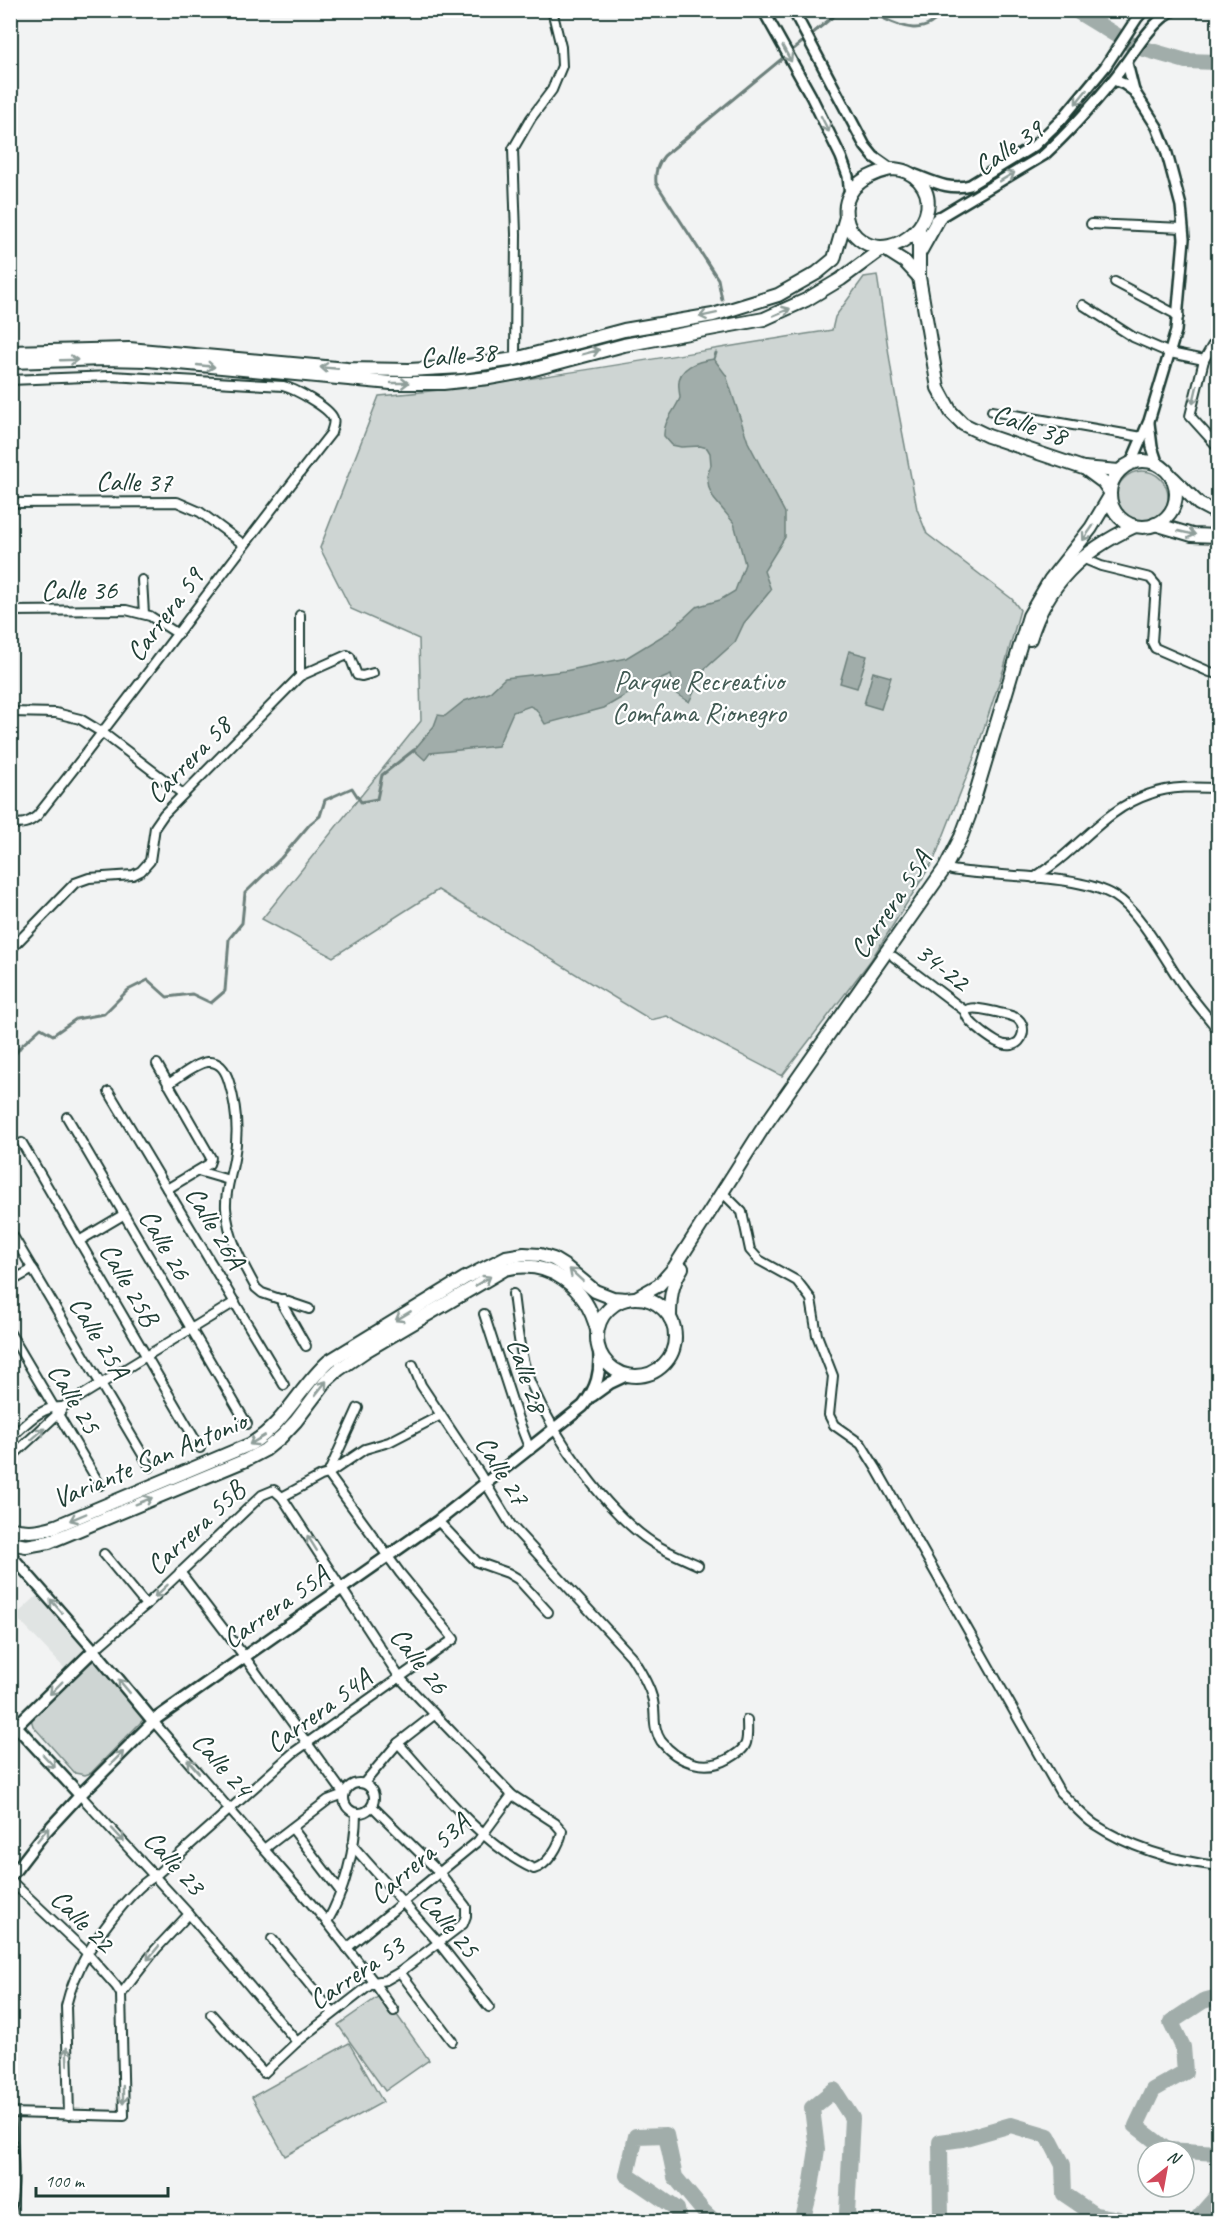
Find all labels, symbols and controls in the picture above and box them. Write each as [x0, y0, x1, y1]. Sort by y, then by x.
one-way arrow [781, 45, 793, 62]
one-way arrow [1074, 88, 1087, 104]
street label: Calle 39 [967, 110, 1052, 183]
one-way arrow [819, 114, 831, 132]
one-way arrow [998, 171, 1015, 183]
one-way arrow [772, 306, 790, 317]
one-way arrow [698, 310, 718, 321]
street label: Calle 38 [419, 334, 500, 375]
one-way arrow [582, 346, 601, 358]
one-way arrow [58, 355, 78, 366]
one-way arrow [195, 361, 215, 372]
one-way arrow [320, 362, 340, 373]
one-way arrow [389, 377, 409, 389]
one-way arrow [1189, 385, 1201, 404]
street label: Calle 38 [988, 396, 1074, 454]
street label: Calle 37 [96, 463, 174, 500]
one-way arrow [1081, 525, 1094, 541]
one-way arrow [1177, 527, 1196, 539]
street label: Carrera 59 [118, 559, 212, 668]
street label: Calle 36 [41, 572, 118, 607]
park label: Parque Recreativo Comfama Rionegro [612, 663, 788, 730]
street label: Carrera 58 [138, 707, 240, 810]
street label: Carrera 55A [842, 842, 940, 965]
street label: 34-22 [908, 934, 979, 1000]
street label: Calle 26A [177, 1180, 255, 1277]
street label: Calle 26 [131, 1203, 200, 1287]
street label: Calle 25B [92, 1236, 169, 1334]
one-way arrow [569, 1269, 584, 1283]
one-way arrow [474, 1274, 491, 1286]
street label: Calle 25A [61, 1290, 139, 1387]
one-way arrow [395, 1310, 412, 1322]
street label: Calle 28 [499, 1334, 557, 1419]
street label: Calle 25 [40, 1357, 110, 1441]
one-way arrow [315, 1380, 328, 1396]
street label: Variante San Antonio [47, 1402, 254, 1516]
one-way arrow [30, 1427, 46, 1440]
street label: Calle 27 [468, 1429, 538, 1513]
one-way arrow [249, 1435, 266, 1447]
street label: Carrera 55B [138, 1471, 254, 1582]
one-way arrow [134, 1495, 153, 1506]
one-way arrow [69, 1512, 87, 1523]
one-way arrow [305, 1535, 317, 1552]
street label: Carrera 55A [215, 1556, 337, 1656]
one-way arrow [153, 1584, 168, 1598]
one-way arrow [49, 1599, 63, 1614]
street label: Calle 26 [382, 1620, 458, 1702]
street label: Carrera 54A [259, 1659, 380, 1761]
one-way arrow [117, 1678, 130, 1694]
one-way arrow [48, 1681, 63, 1696]
street label: Calle 24 [184, 1724, 262, 1806]
one-way arrow [109, 1751, 124, 1765]
one-way arrow [41, 1753, 56, 1768]
one-way arrow [186, 1759, 200, 1774]
street label: Carrera 53A [362, 1804, 478, 1912]
street label: Calle 23 [136, 1822, 215, 1904]
one-way arrow [37, 1827, 50, 1843]
one-way arrow [111, 1827, 126, 1842]
street label: Calle 22 [43, 1881, 124, 1961]
street label: Calle 25 [412, 1884, 488, 1966]
street label: Carrera 53 [302, 1926, 413, 2017]
one-way arrow [146, 1945, 160, 1960]
one-way arrow [61, 2047, 73, 2067]
one-way arrow [117, 2084, 129, 2104]
north arrow [1136, 2139, 1196, 2199]
text: N [1164, 2146, 1185, 2170]
scale bar [36, 2160, 168, 2198]
text: 100 m [45, 2170, 86, 2192]

